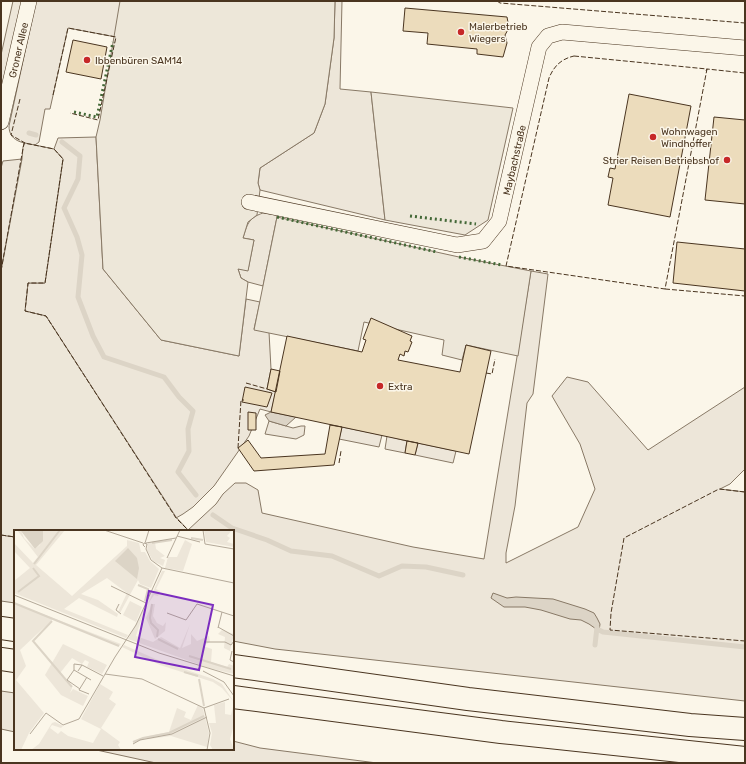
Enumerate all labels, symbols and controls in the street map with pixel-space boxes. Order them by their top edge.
street label: Groner Allee [7,21,31,79]
place label: Malerbetrieb Wiegers [469,21,528,45]
marker: Malerbetrieb Wiegers [456,27,466,37]
marker: Ibbenbüren SAM14 [82,55,92,65]
place label: Ibbenbüren SAM14 [95,55,182,67]
street label: Maybachstraße [501,124,529,196]
place label: Wohnwagen Windhoffer [661,126,718,150]
marker: Wohnwagen Windhoffer [648,132,658,142]
place label: Strier Reisen Betriebshof [603,155,719,167]
marker: Strier Reisen Betriebshof [722,155,732,165]
marker: Extra [375,381,385,391]
place label: Extra [388,381,413,393]
inset map [14,530,234,750]

